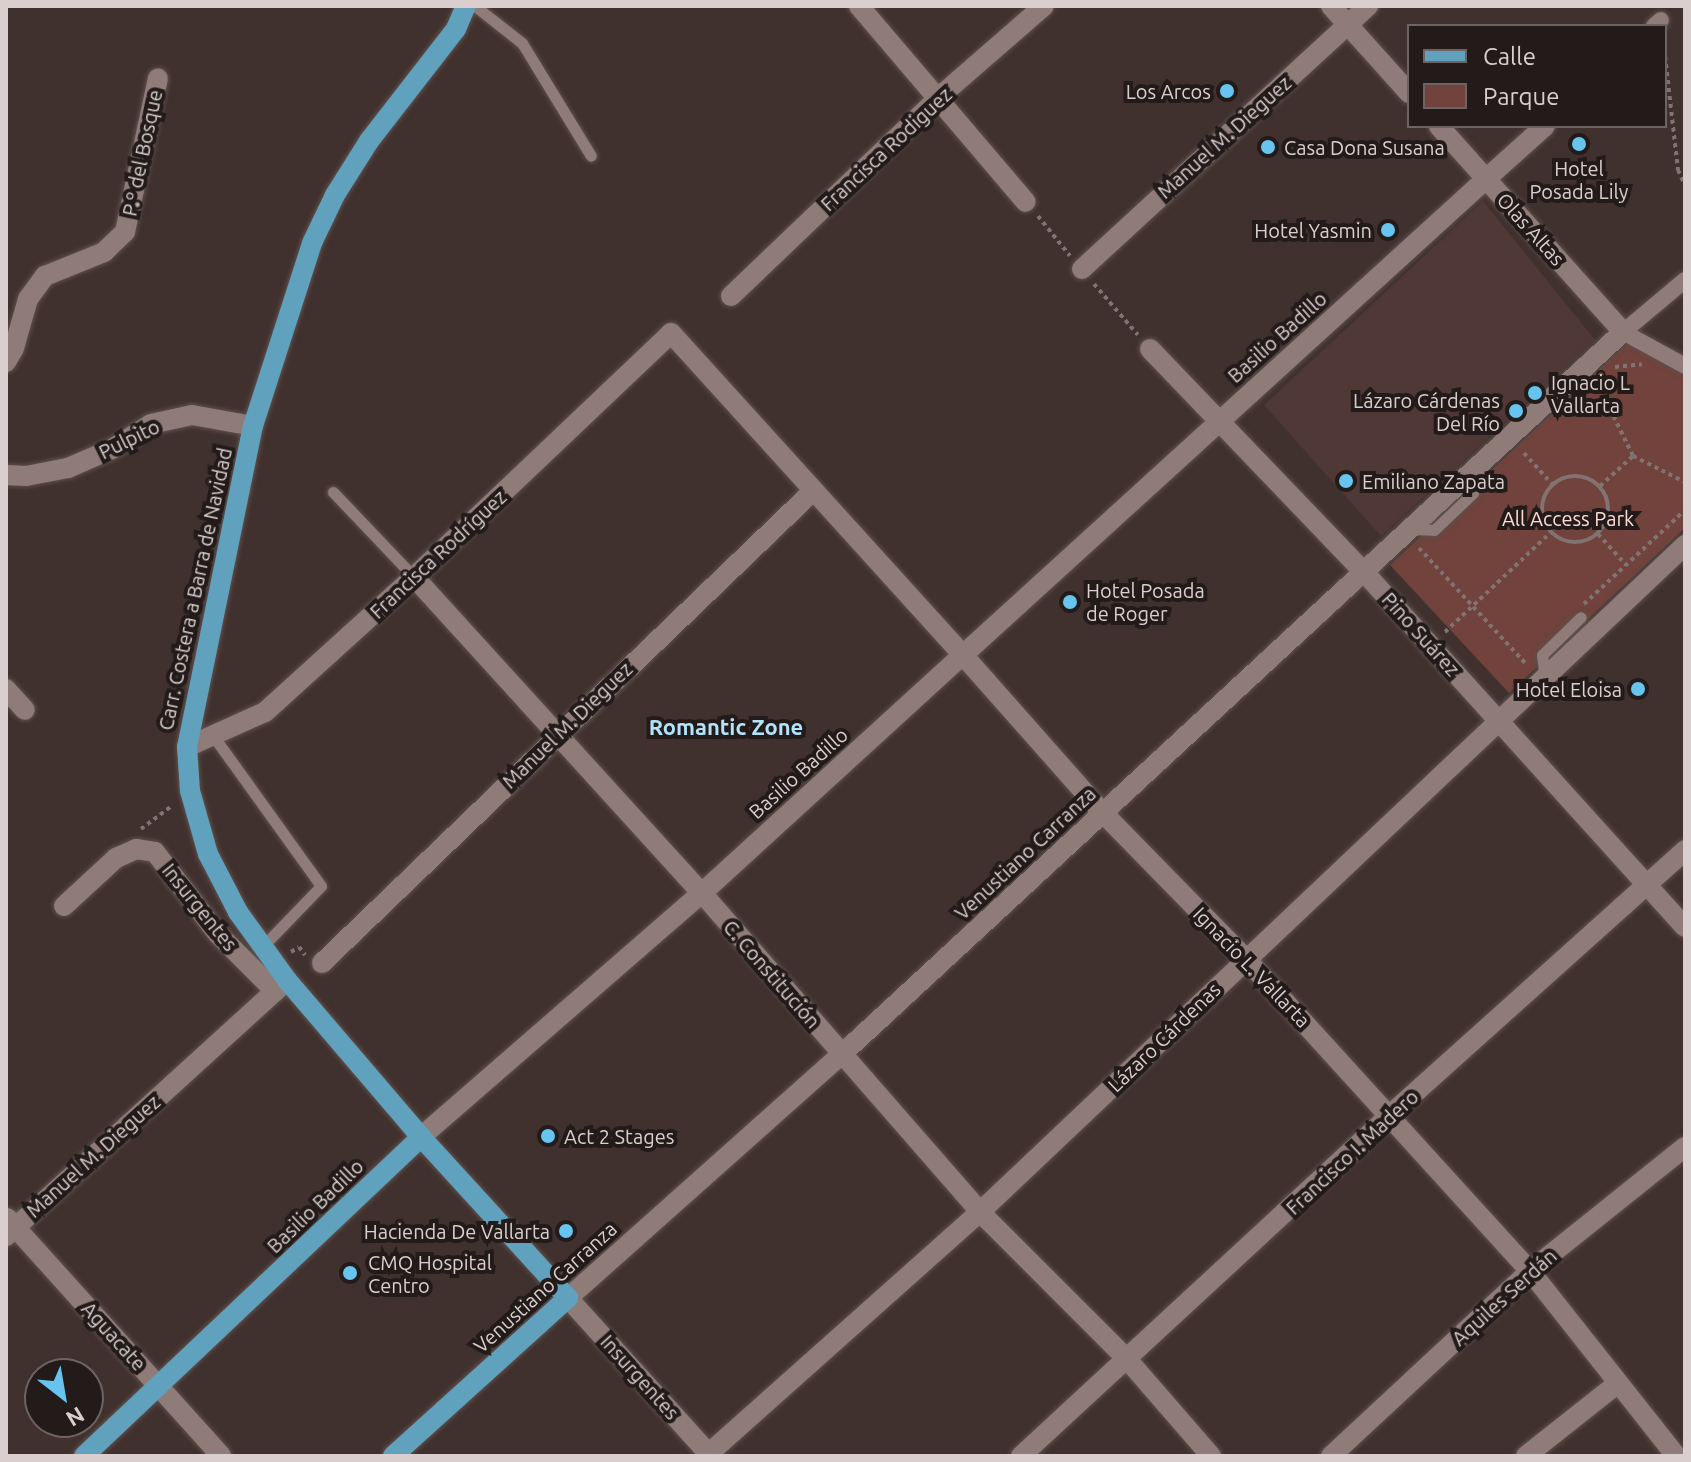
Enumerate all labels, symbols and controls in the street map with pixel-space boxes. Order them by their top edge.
legend [1407,24,1667,128]
text: Calle [1483,43,1536,70]
street label: Manuel M. Dieguez [1152,71,1296,203]
place label: Los Arcos [1126,79,1211,103]
street label: Francisca Rodiguez [816,82,956,216]
marker: Los Arcos [1218,82,1236,100]
text: Parque [1483,83,1560,110]
street label: P.º del Bosque [117,88,167,218]
place label: Casa Dona Susana [1284,135,1445,159]
marker: Hotel Posada Lily [1570,135,1588,153]
marker: Casa Dona Susana [1259,138,1277,156]
place label: Hotel Posada Lily [1530,156,1628,203]
street label: Olas Altas [1492,188,1570,270]
place label: Hotel Yasmin [1254,218,1372,242]
marker: Hotel Yasmin [1379,221,1397,239]
street label: Basilio Badillo [1223,286,1331,388]
place label: Ignacio L Vallarta [1551,370,1630,417]
marker: Ignacio L Vallarta [1526,384,1544,402]
place label: Lázaro Cárdenas Del Río [1353,388,1500,435]
marker: Lázaro Cárdenas Del Río [1507,402,1525,420]
street label: Pulpito [95,414,163,464]
street label: Carr. Costera a Barra de Navidad [153,446,237,732]
place label: Emiliano Zapata [1362,469,1505,493]
marker: Emiliano Zapata [1337,472,1355,490]
street label: Francisca Rodríguez [365,485,511,623]
park label: All Access Park [1502,506,1634,530]
place label: Hotel Posada de Roger [1086,578,1205,625]
street label: Pino Suárez [1377,587,1465,681]
marker: Hotel Posada de Roger [1061,593,1079,611]
street label: Manuel M. Dieguez [497,657,637,793]
place label: Hotel Eloisa [1516,677,1622,701]
marker: Hotel Eloisa [1629,680,1647,698]
district label: Romantic Zone [649,714,803,740]
street label: Basilio Badillo [744,722,852,824]
street label: Venustiano Carranza [950,781,1100,925]
street label: Insurgentes [157,858,243,956]
street label: Ignacio L. Vallarta [1188,902,1316,1032]
street label: C. Constitución [718,915,826,1033]
street label: Lázaro Cárdenas [1103,977,1225,1097]
street label: Francisco I. Madero [1281,1085,1423,1219]
street label: Manuel M. Dieguez [21,1090,165,1222]
place label: Act 2 Stages [564,1124,674,1148]
marker: Act 2 Stages [539,1127,557,1145]
street label: Basilio Badillo [262,1154,368,1258]
street label: Venustiano Carranza [469,1216,621,1358]
place label: Hacienda De Vallarta [364,1219,550,1243]
marker: Hacienda De Vallarta [557,1222,575,1240]
street label: Aquiles Serdán [1447,1244,1561,1350]
place label: CMQ Hospital Centro [368,1250,492,1297]
marker: CMQ Hospital Centro [339,1262,361,1284]
street label: Aguacate [77,1297,151,1375]
street label: Insurgentes [596,1330,684,1424]
north arrow [24,1358,104,1438]
text: N [62,1402,89,1432]

